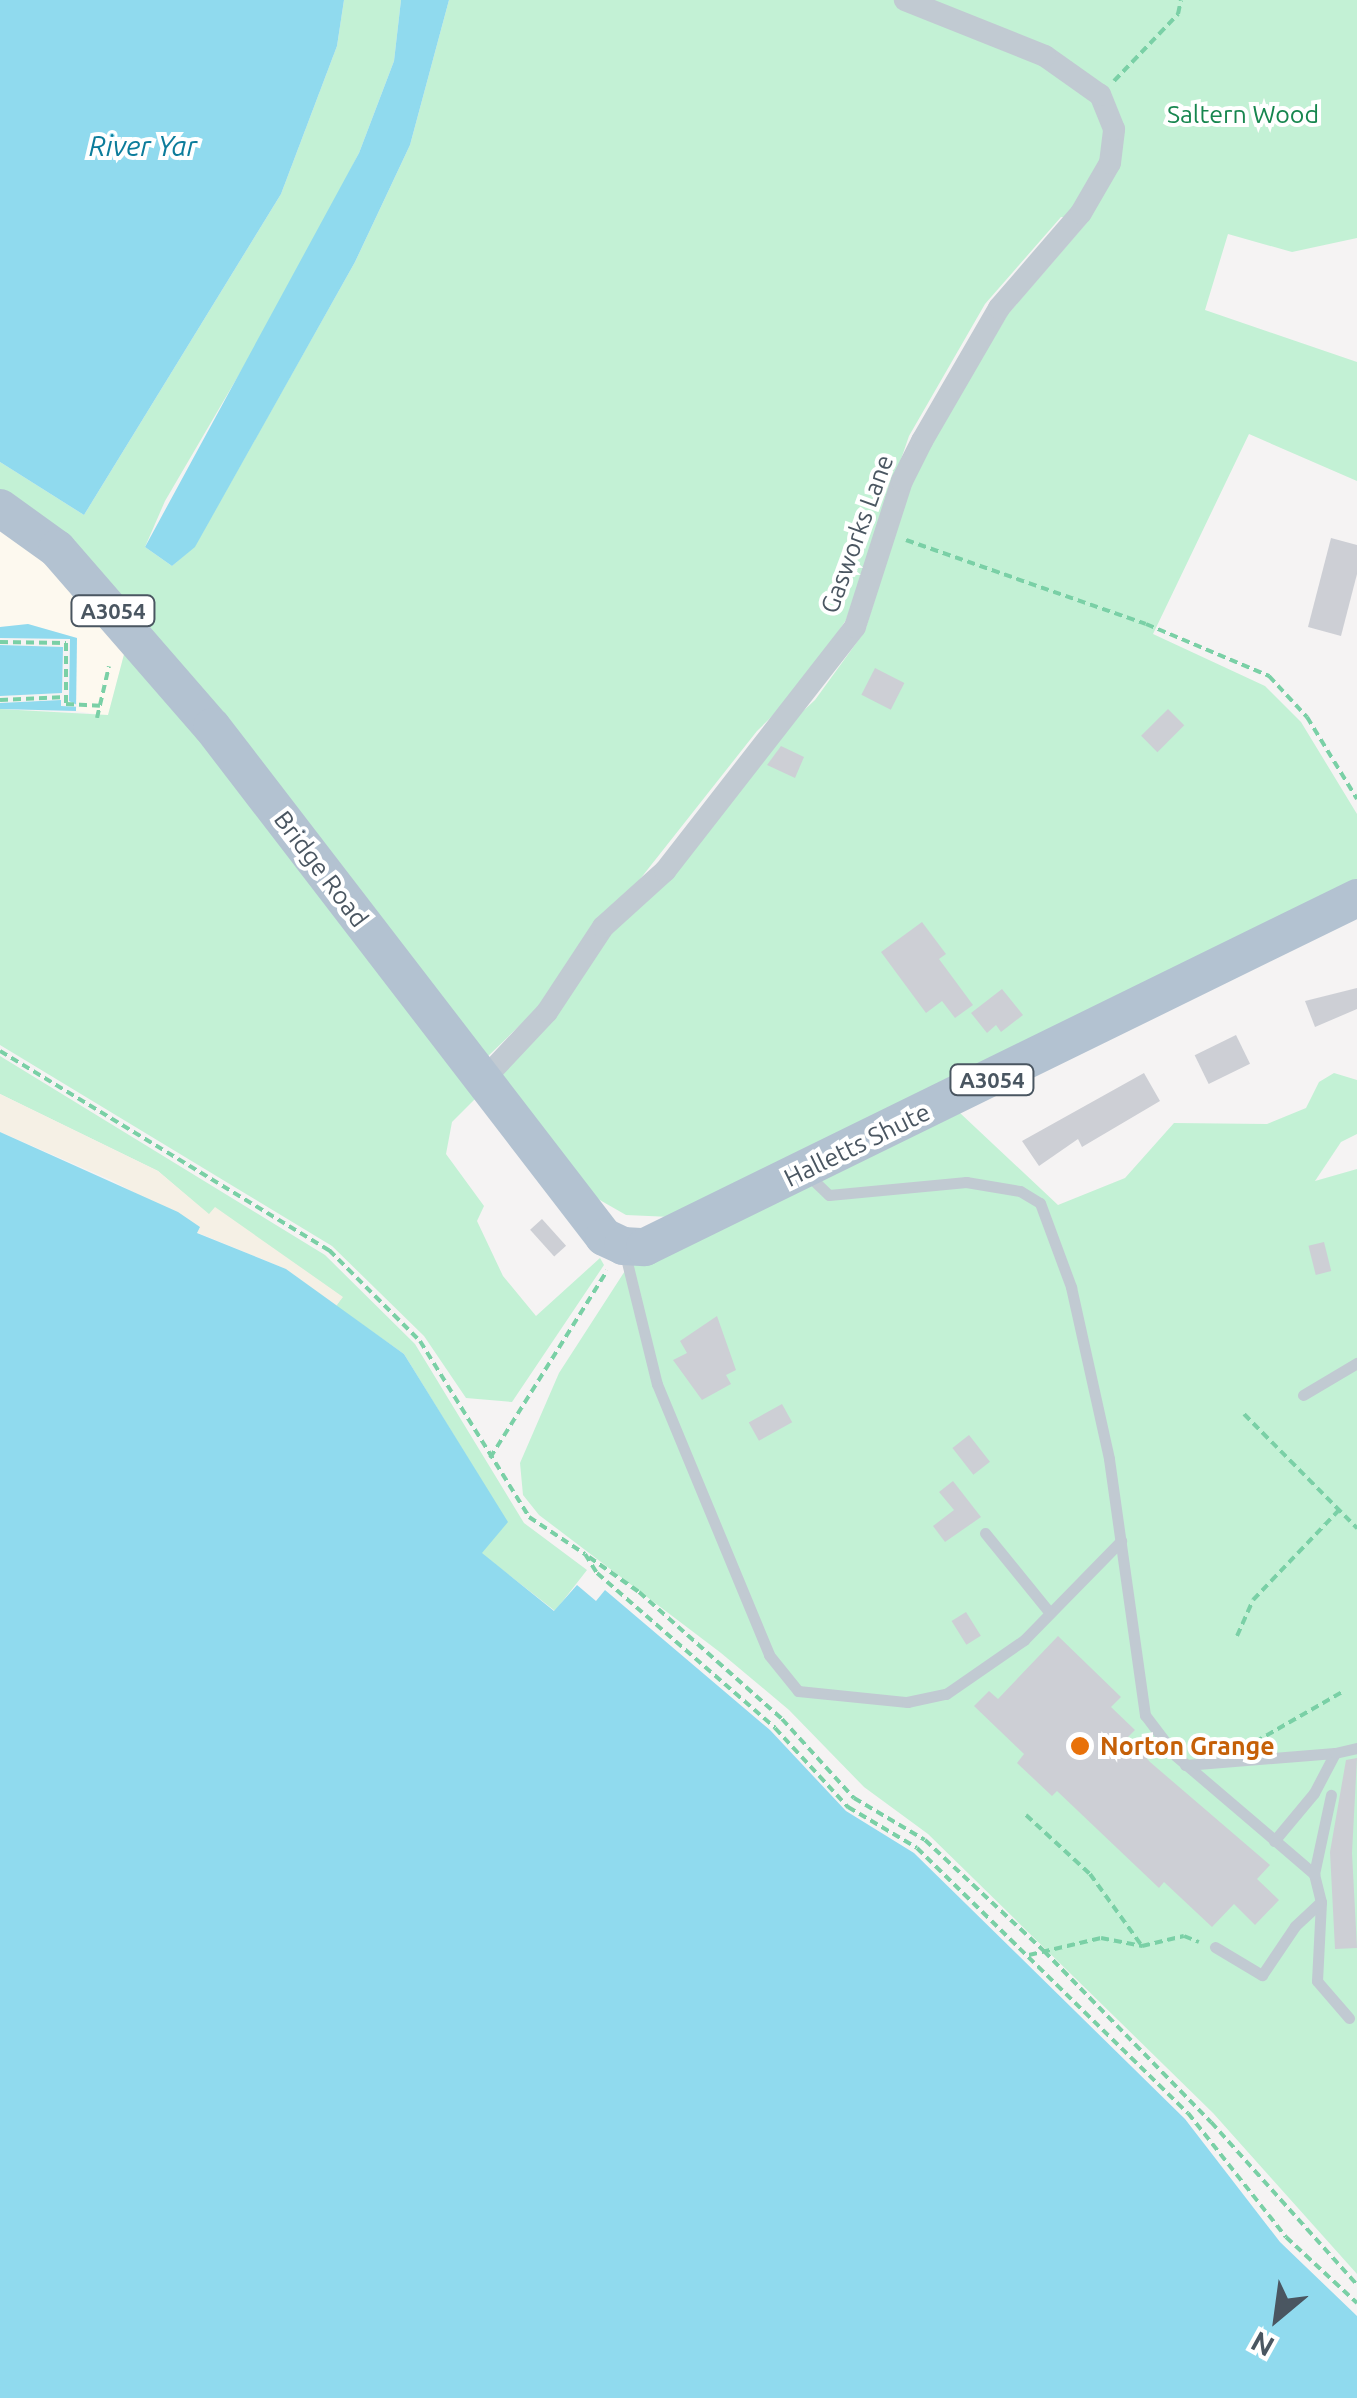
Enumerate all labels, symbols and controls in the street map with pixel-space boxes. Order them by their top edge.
park label: Saltern Wood [1167,99,1319,129]
water label: River Yar [89,129,197,163]
street label: Gasworks Lane [814,451,900,617]
road number: A3054 [68,594,158,628]
street label: Bridge Road [268,805,374,933]
road number: A3054 [947,1063,1037,1097]
street label: Halletts Shute [779,1097,935,1193]
place label: Norton Grange [1100,1731,1275,1761]
marker: Norton Grange [1069,1735,1091,1757]
north arrow [1227,2268,1327,2368]
text: N [1246,2326,1279,2363]

